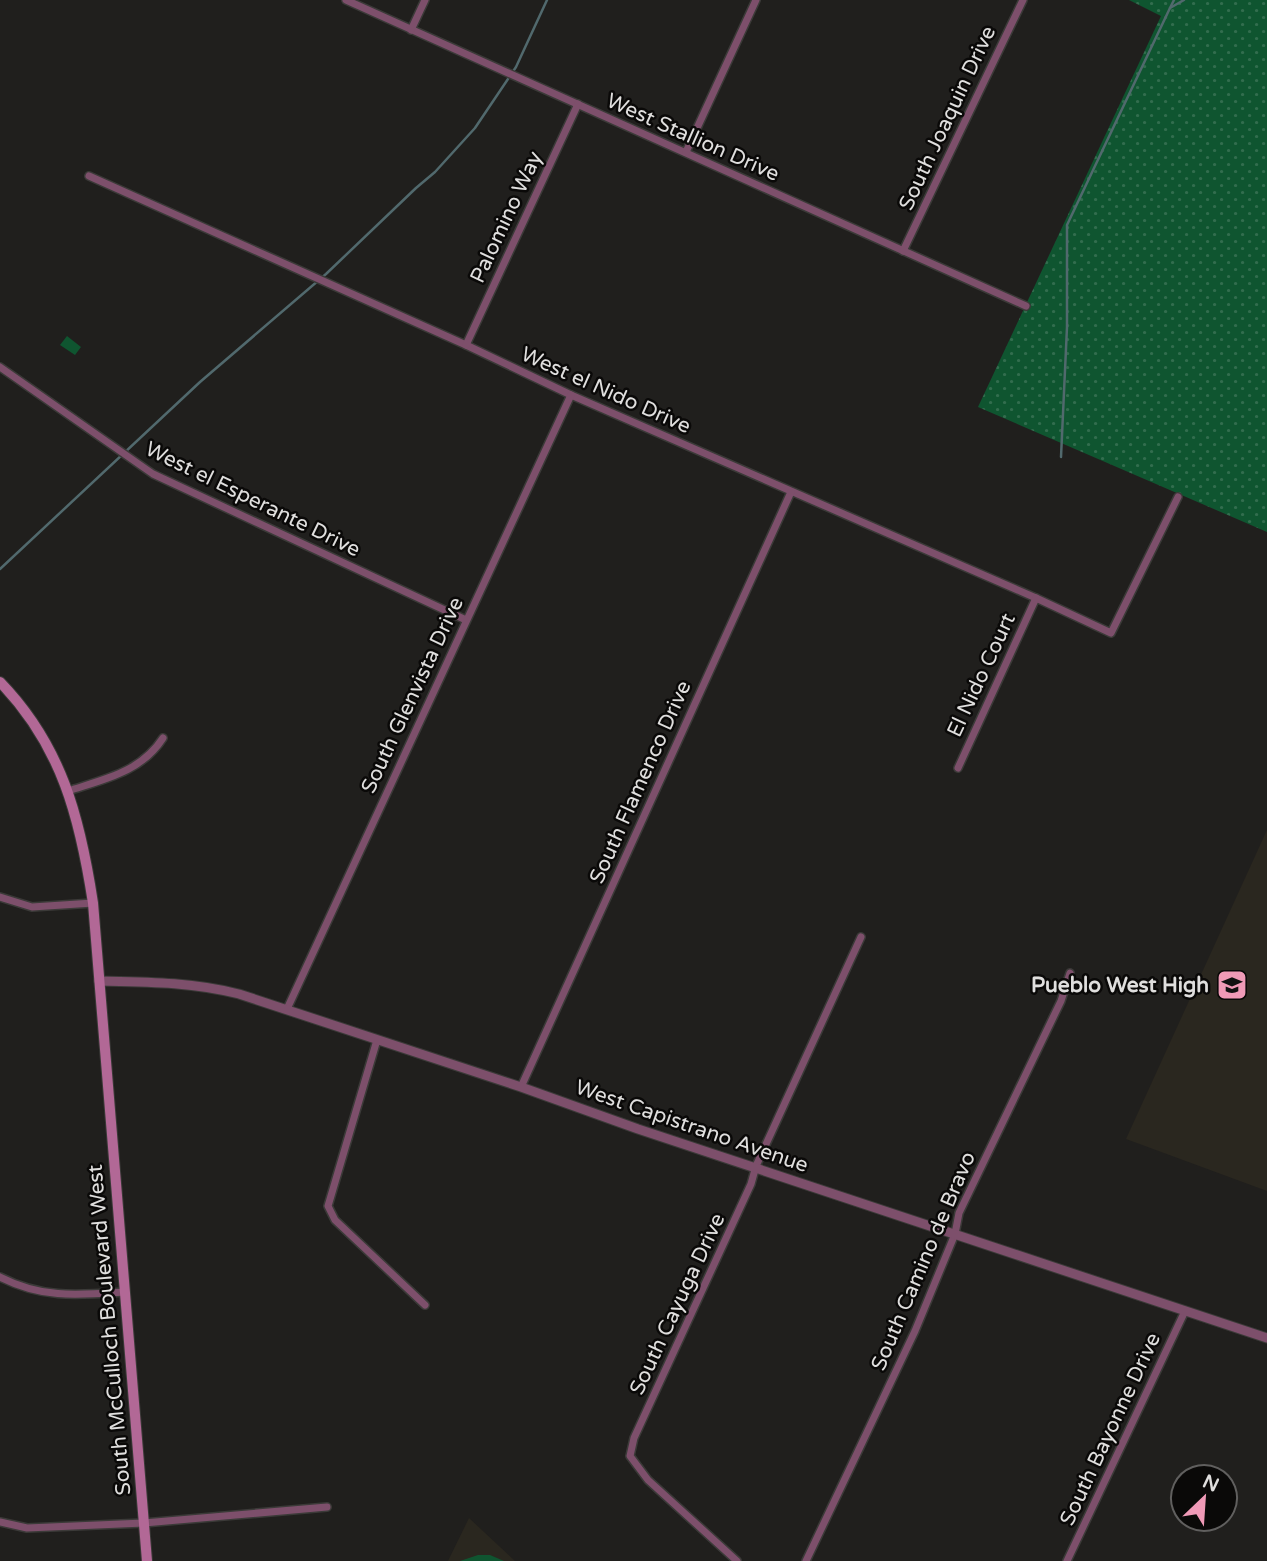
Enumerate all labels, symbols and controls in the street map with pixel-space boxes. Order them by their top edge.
street label: South Joaquin Drive [894,22,1001,214]
street label: West Stallion Drive [603,88,783,187]
street label: Palomino Way [465,148,548,287]
street label: West el Nido Drive [517,342,695,439]
street label: West el Esperante Drive [141,436,364,562]
street label: South Glenvista Drive [356,593,469,797]
street label: El Nido Court [942,610,1021,741]
street label: South Flamenco Drive [584,677,697,888]
school or university icon: Pueblo West High [1215,968,1249,1002]
place label: Pueblo West High [1031,973,1209,998]
street label: West Capistrano Avenue [572,1075,812,1178]
street label: South Camino de Bravo [866,1148,981,1374]
street label: South McCulloch Boulevard West [83,1163,136,1496]
street label: South Cayuga Drive [624,1209,731,1399]
street label: South Bayonne Drive [1055,1329,1166,1529]
north arrow [1169,1463,1239,1533]
text: N [1199,1470,1222,1497]

